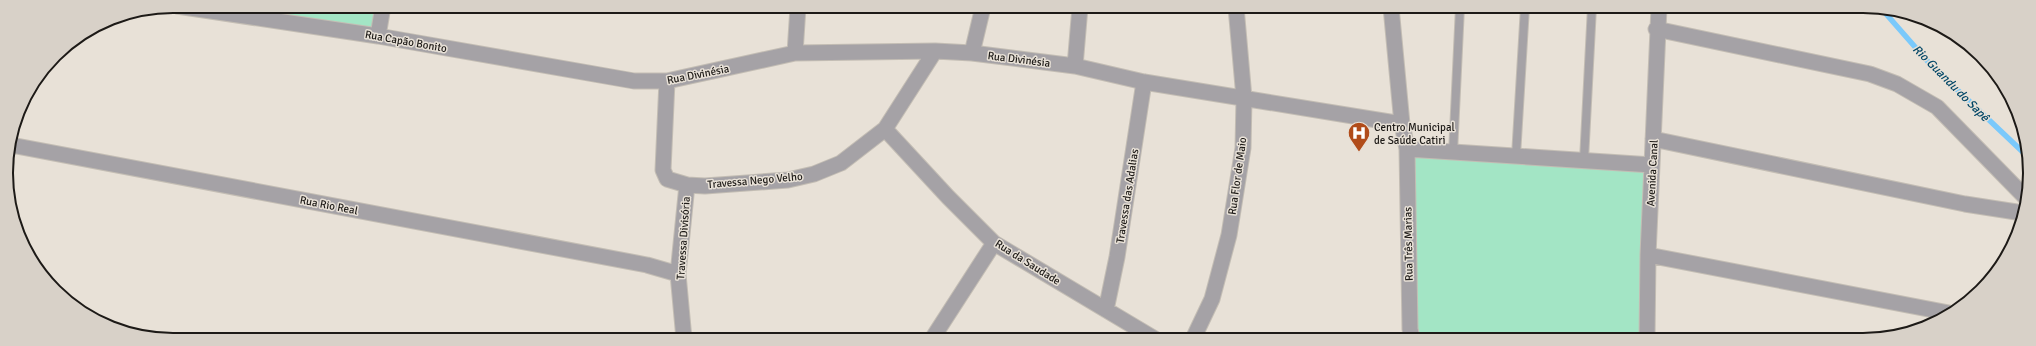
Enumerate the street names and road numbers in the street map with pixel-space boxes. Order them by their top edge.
street label: Rua Capão Bonito [364,28,448,55]
street label: Rua Divinésia [987,49,1051,70]
street label: Rua Divinésia [666,62,731,87]
street label: Rua Flor de Maio [1226,136,1249,216]
street label: Avenida Canal [1644,139,1661,207]
street label: Travessa das Adalias [1114,148,1141,244]
street label: Travessa Nego Velho [707,170,803,191]
street label: Rua Rio Real [299,193,359,217]
street label: Travessa Divisória [674,196,693,280]
street label: Rua Três Marias [1401,207,1416,281]
street label: Rua da Saudade [993,237,1063,288]

